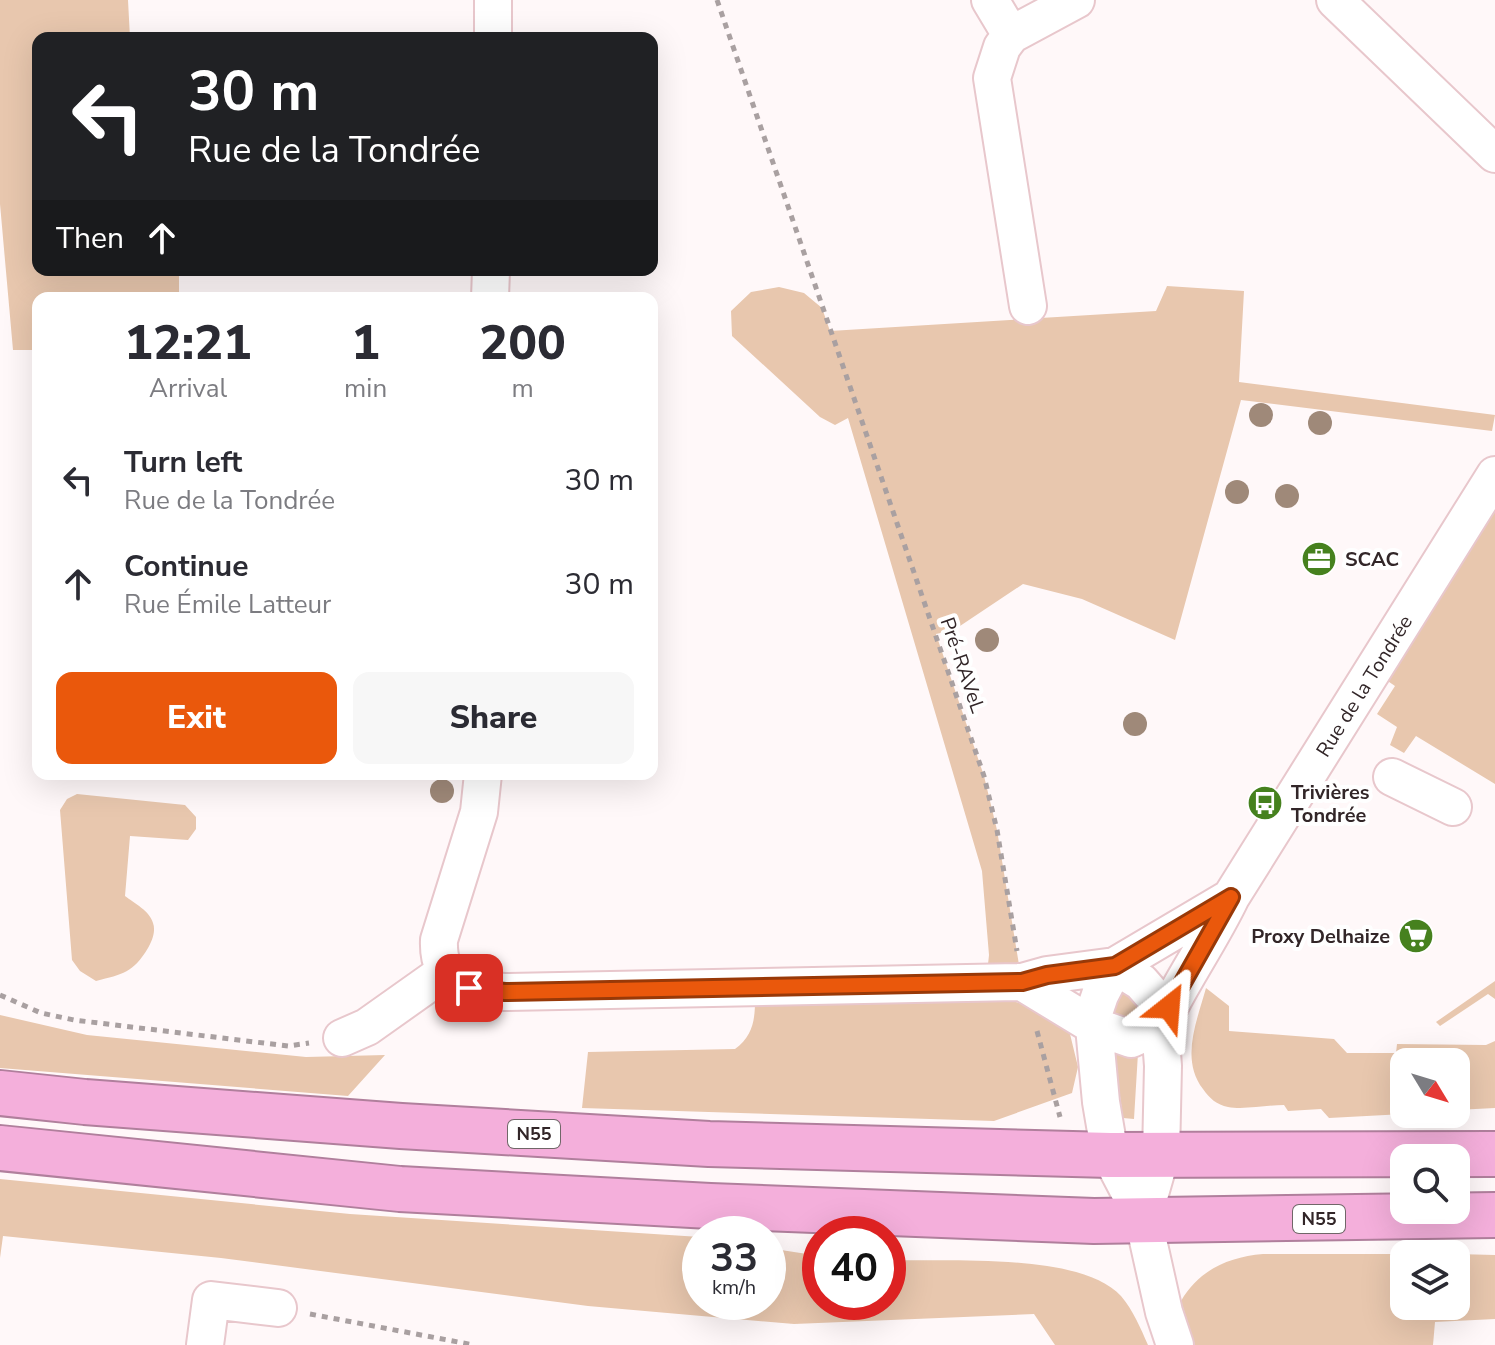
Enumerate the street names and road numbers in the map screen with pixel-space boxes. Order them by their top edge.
street label: Rue de la Tondrée [1310,610,1419,762]
street label: Pré-RAVeL [934,614,992,717]
road number: N55 [508,1120,560,1148]
road number: N55 [1293,1205,1345,1233]

